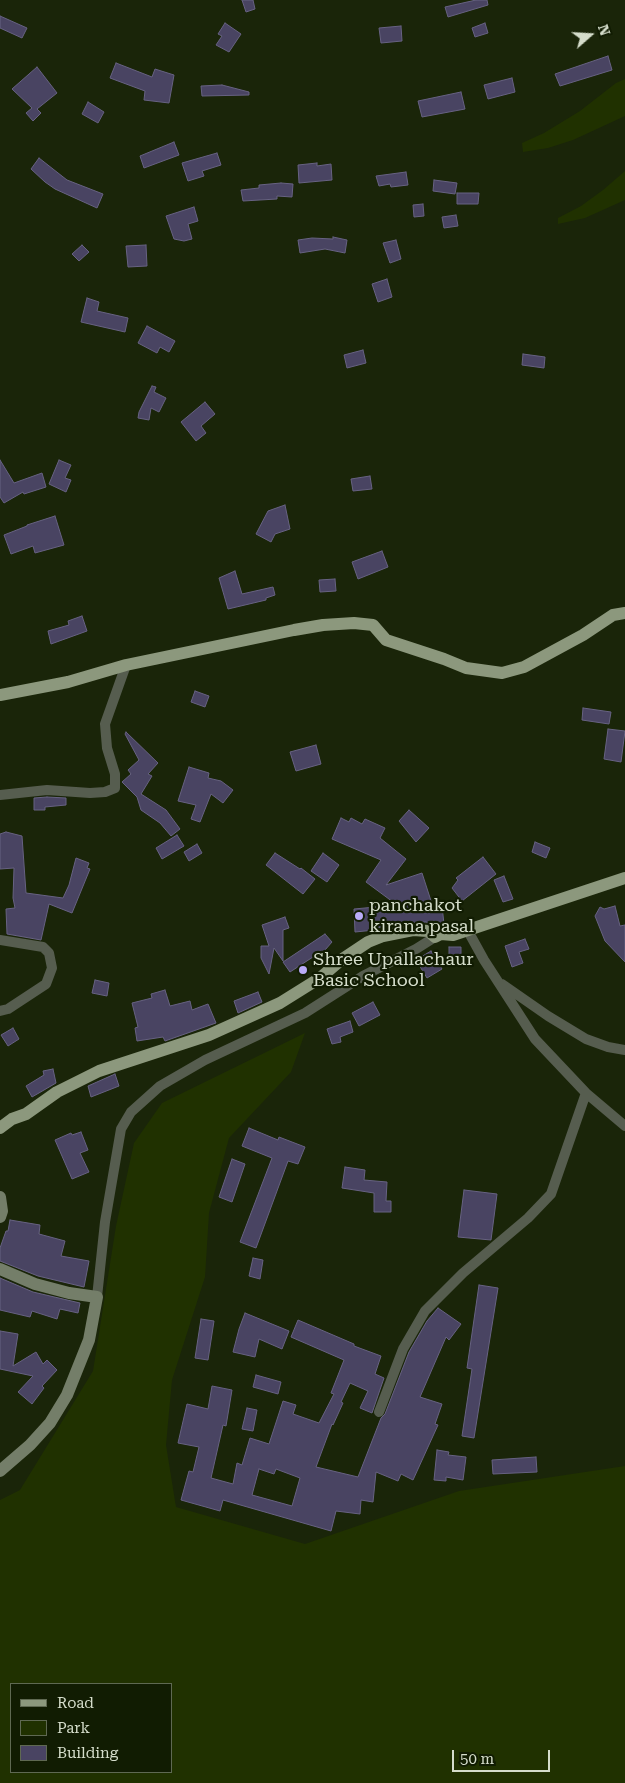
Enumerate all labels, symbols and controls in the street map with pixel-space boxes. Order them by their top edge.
north arrow [565,10,615,60]
text: N [595,22,614,38]
place label: panchakot kirana pasal [369,895,474,938]
marker: panchakot kirana pasal [353,910,365,922]
place label: Shree Upallachaur Basic School [313,949,474,992]
marker: Shree Upallachaur Basic School [297,964,309,976]
legend [10,1683,172,1773]
text: Road [57,1694,94,1712]
text: Park [57,1719,90,1737]
scale bar [455,1740,552,1772]
text: Building [57,1744,118,1762]
text: 50 m [460,1750,494,1768]

